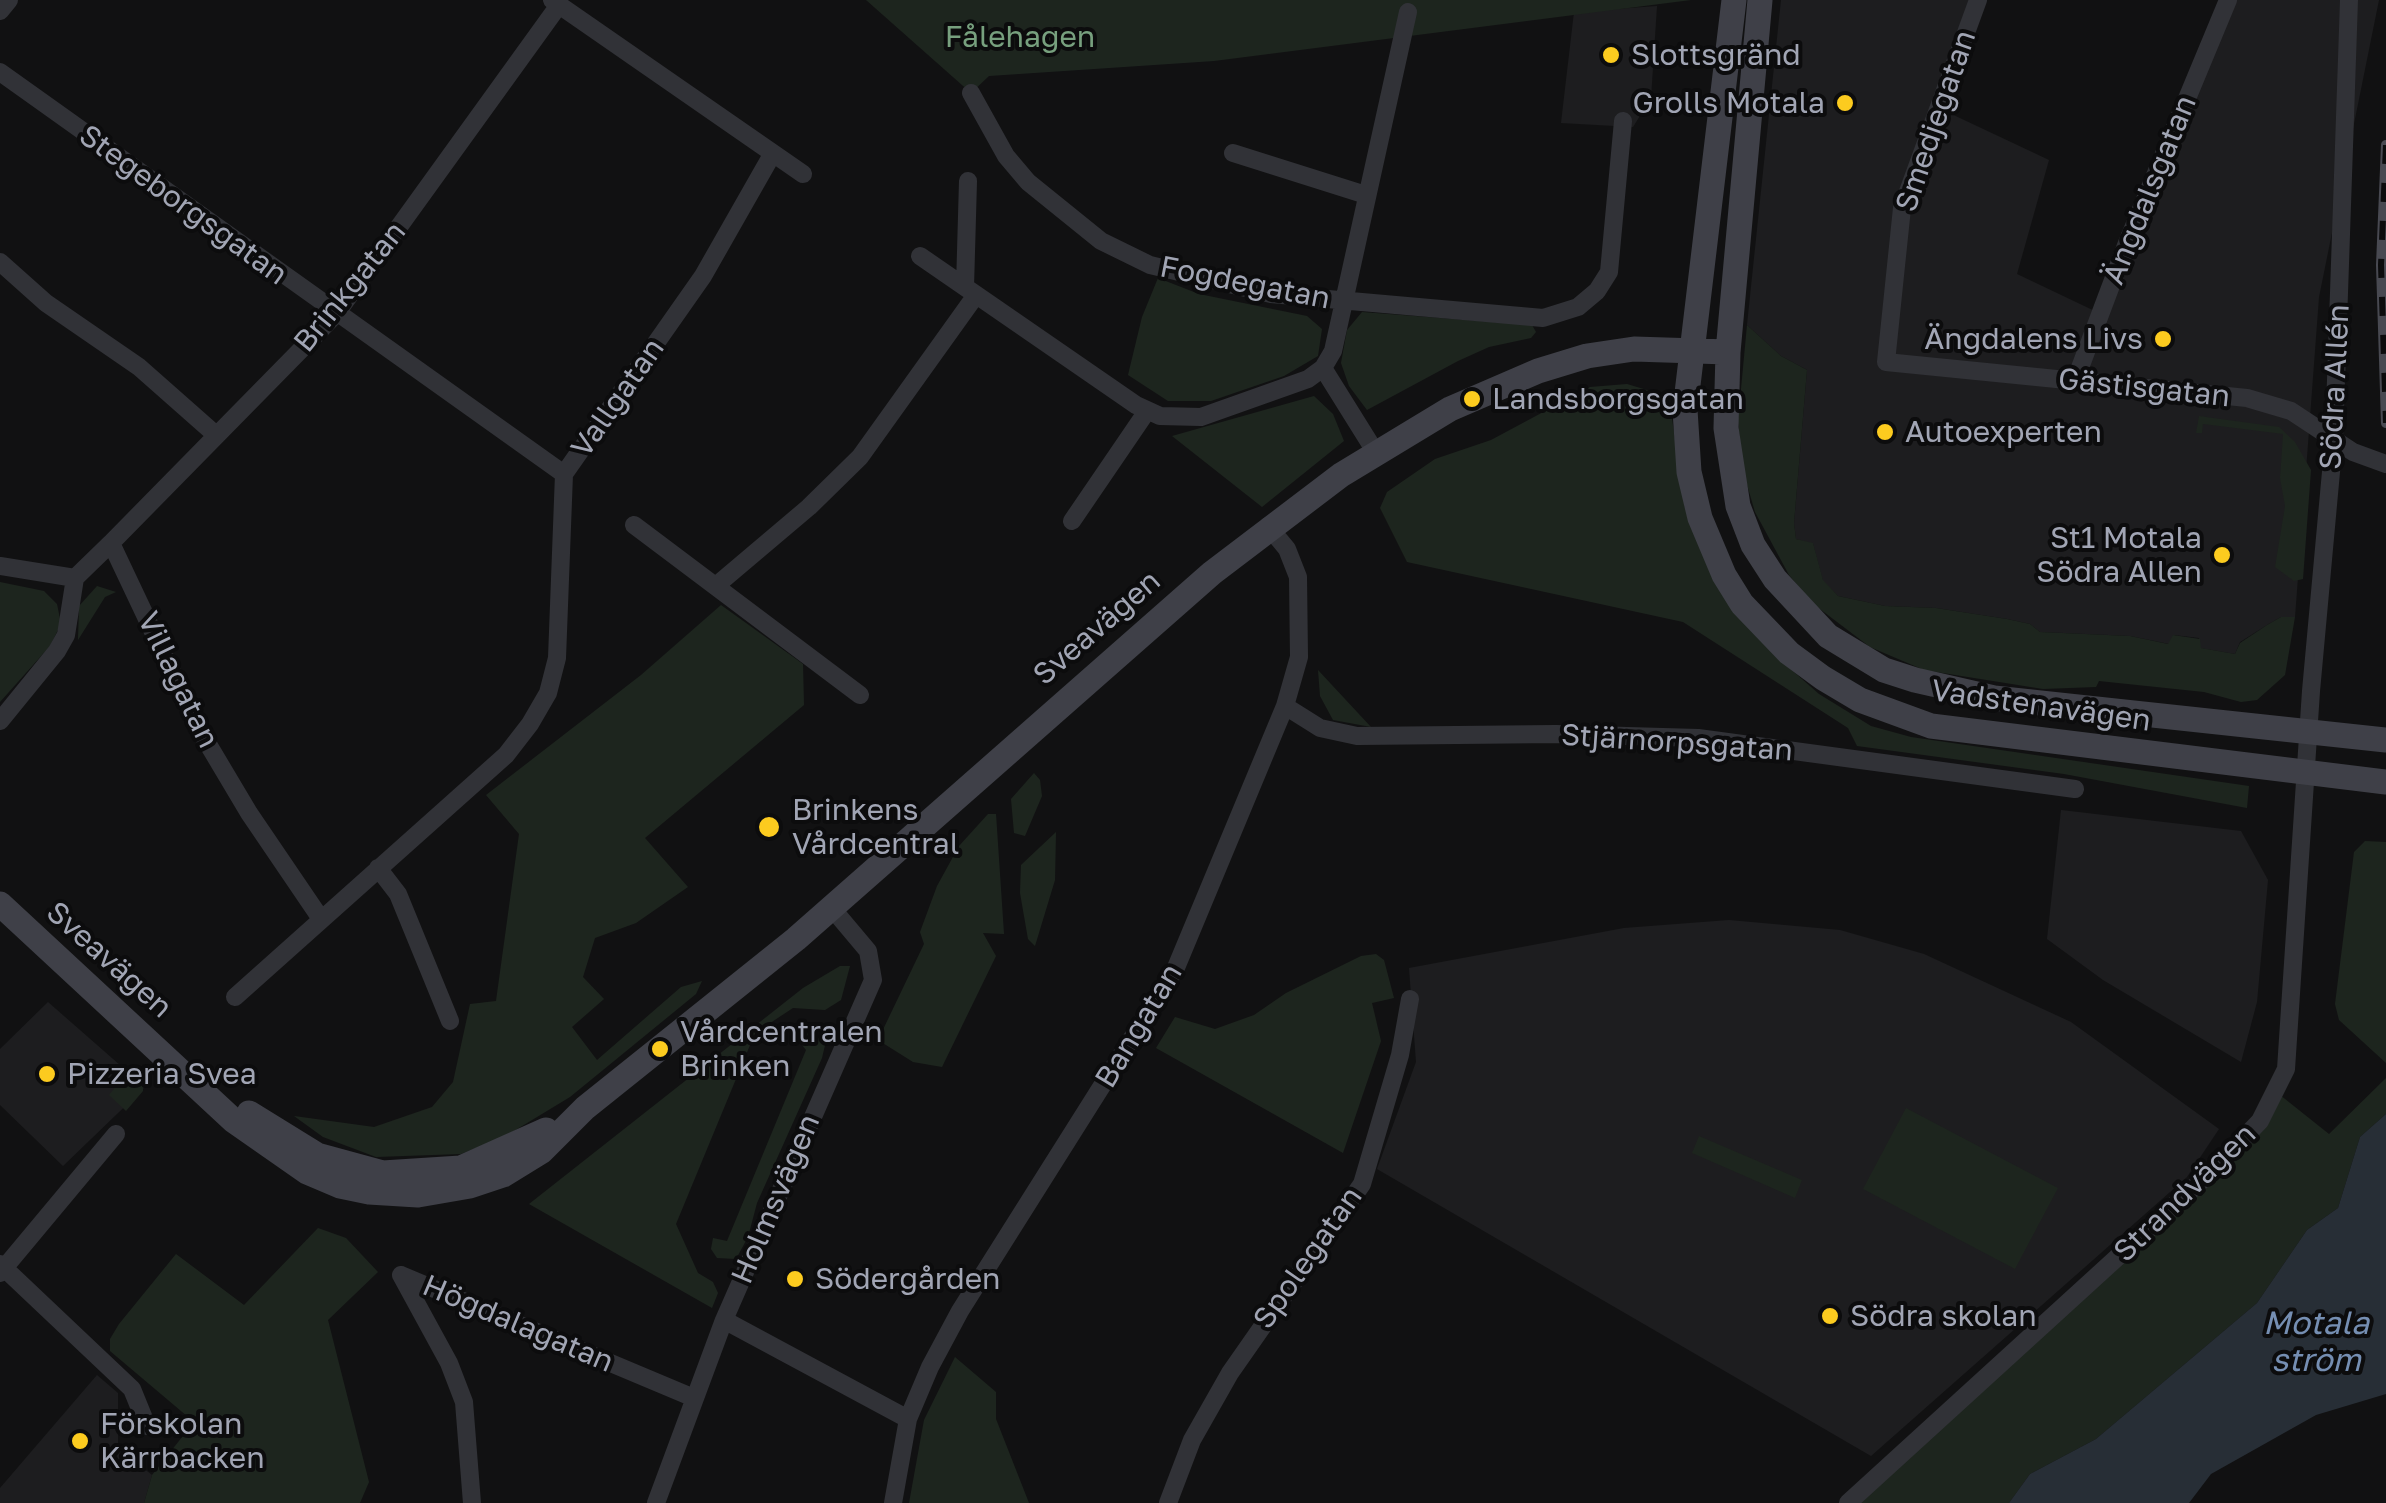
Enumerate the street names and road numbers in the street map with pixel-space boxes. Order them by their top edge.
street label: Smedjegatan [1888,26,1984,216]
street label: Ängdalsgatan [2096,90,2204,290]
street label: Stegeborgsgatan [72,117,294,293]
street label: Brinkgatan [287,215,413,359]
street label: Fogdegatan [1157,249,1333,317]
street label: Södra Allén [2313,303,2357,471]
street label: Vallgatan [564,332,672,464]
street label: Gästisgatan [2056,361,2232,415]
street label: Sveavägen [1026,563,1168,693]
street label: Villagatan [130,606,226,754]
street label: Vadstenavägen [1929,673,2153,739]
street label: Stjärnorpsgatan [1560,717,1794,769]
street label: Sveavägen [39,894,179,1026]
street label: Bangatan [1088,958,1190,1094]
street label: Holmsvägen [724,1109,828,1289]
street label: Strandvägen [2107,1116,2263,1270]
street label: Spolegatan [1246,1180,1370,1336]
street label: Högdalagatan [417,1268,619,1380]

